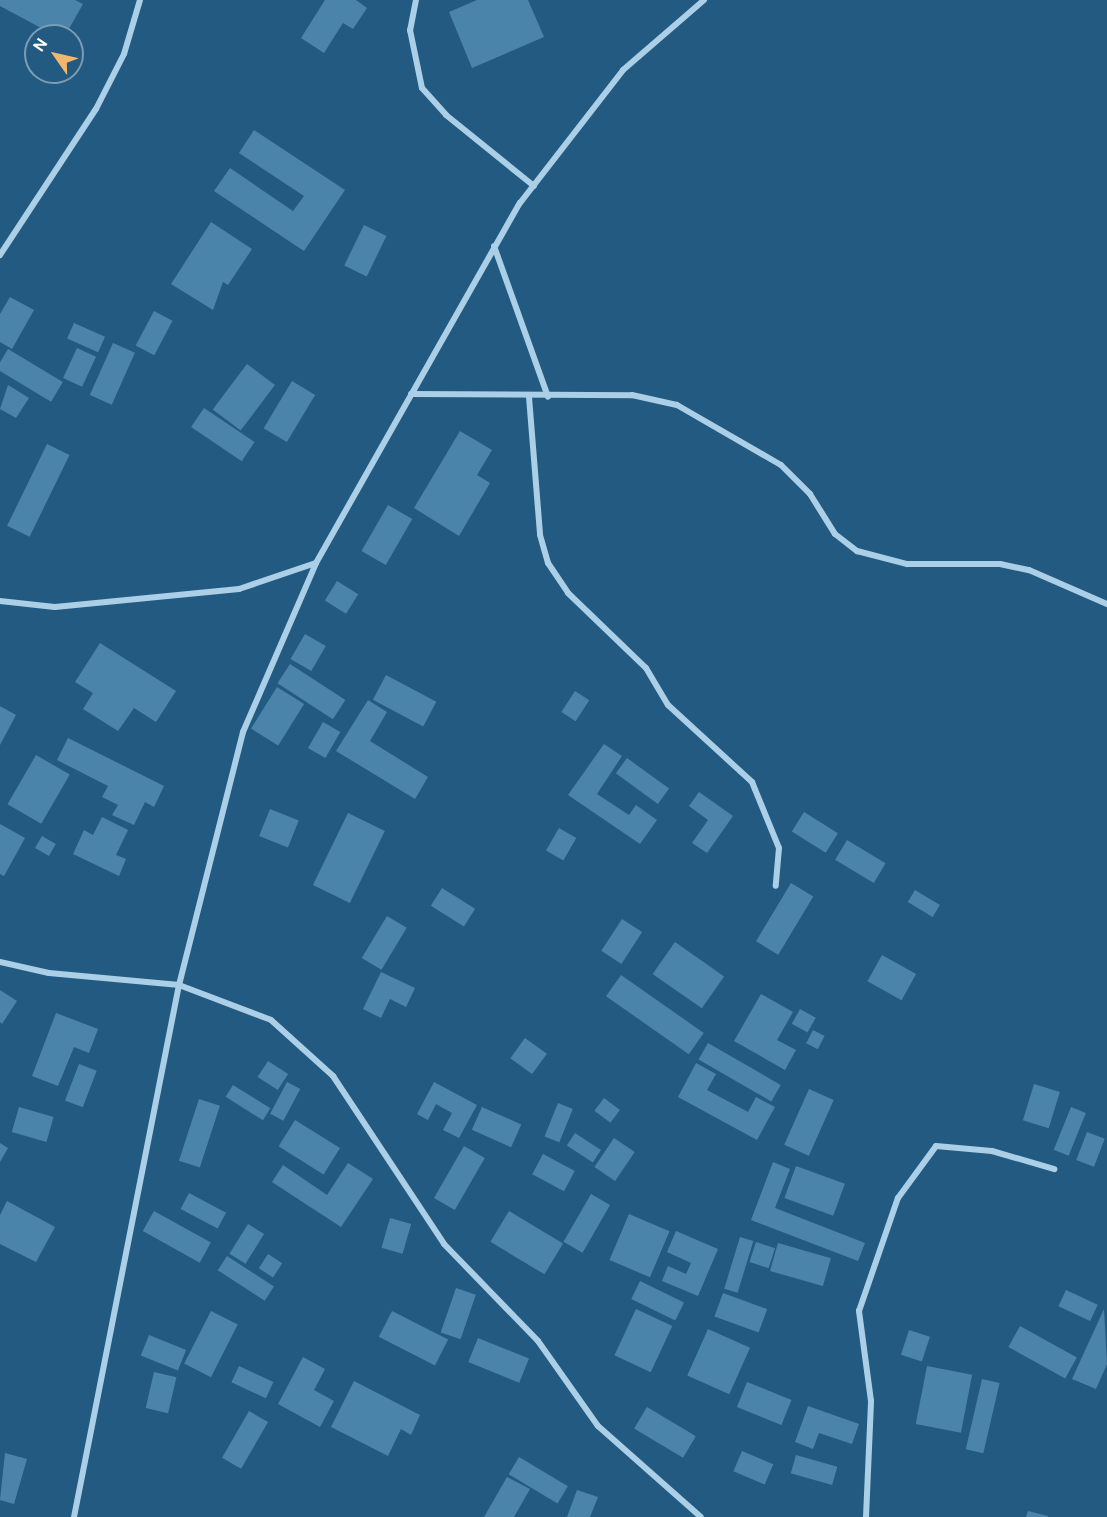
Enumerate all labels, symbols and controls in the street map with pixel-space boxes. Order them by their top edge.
north arrow [24,24,84,84]
text: N [28,34,52,55]

